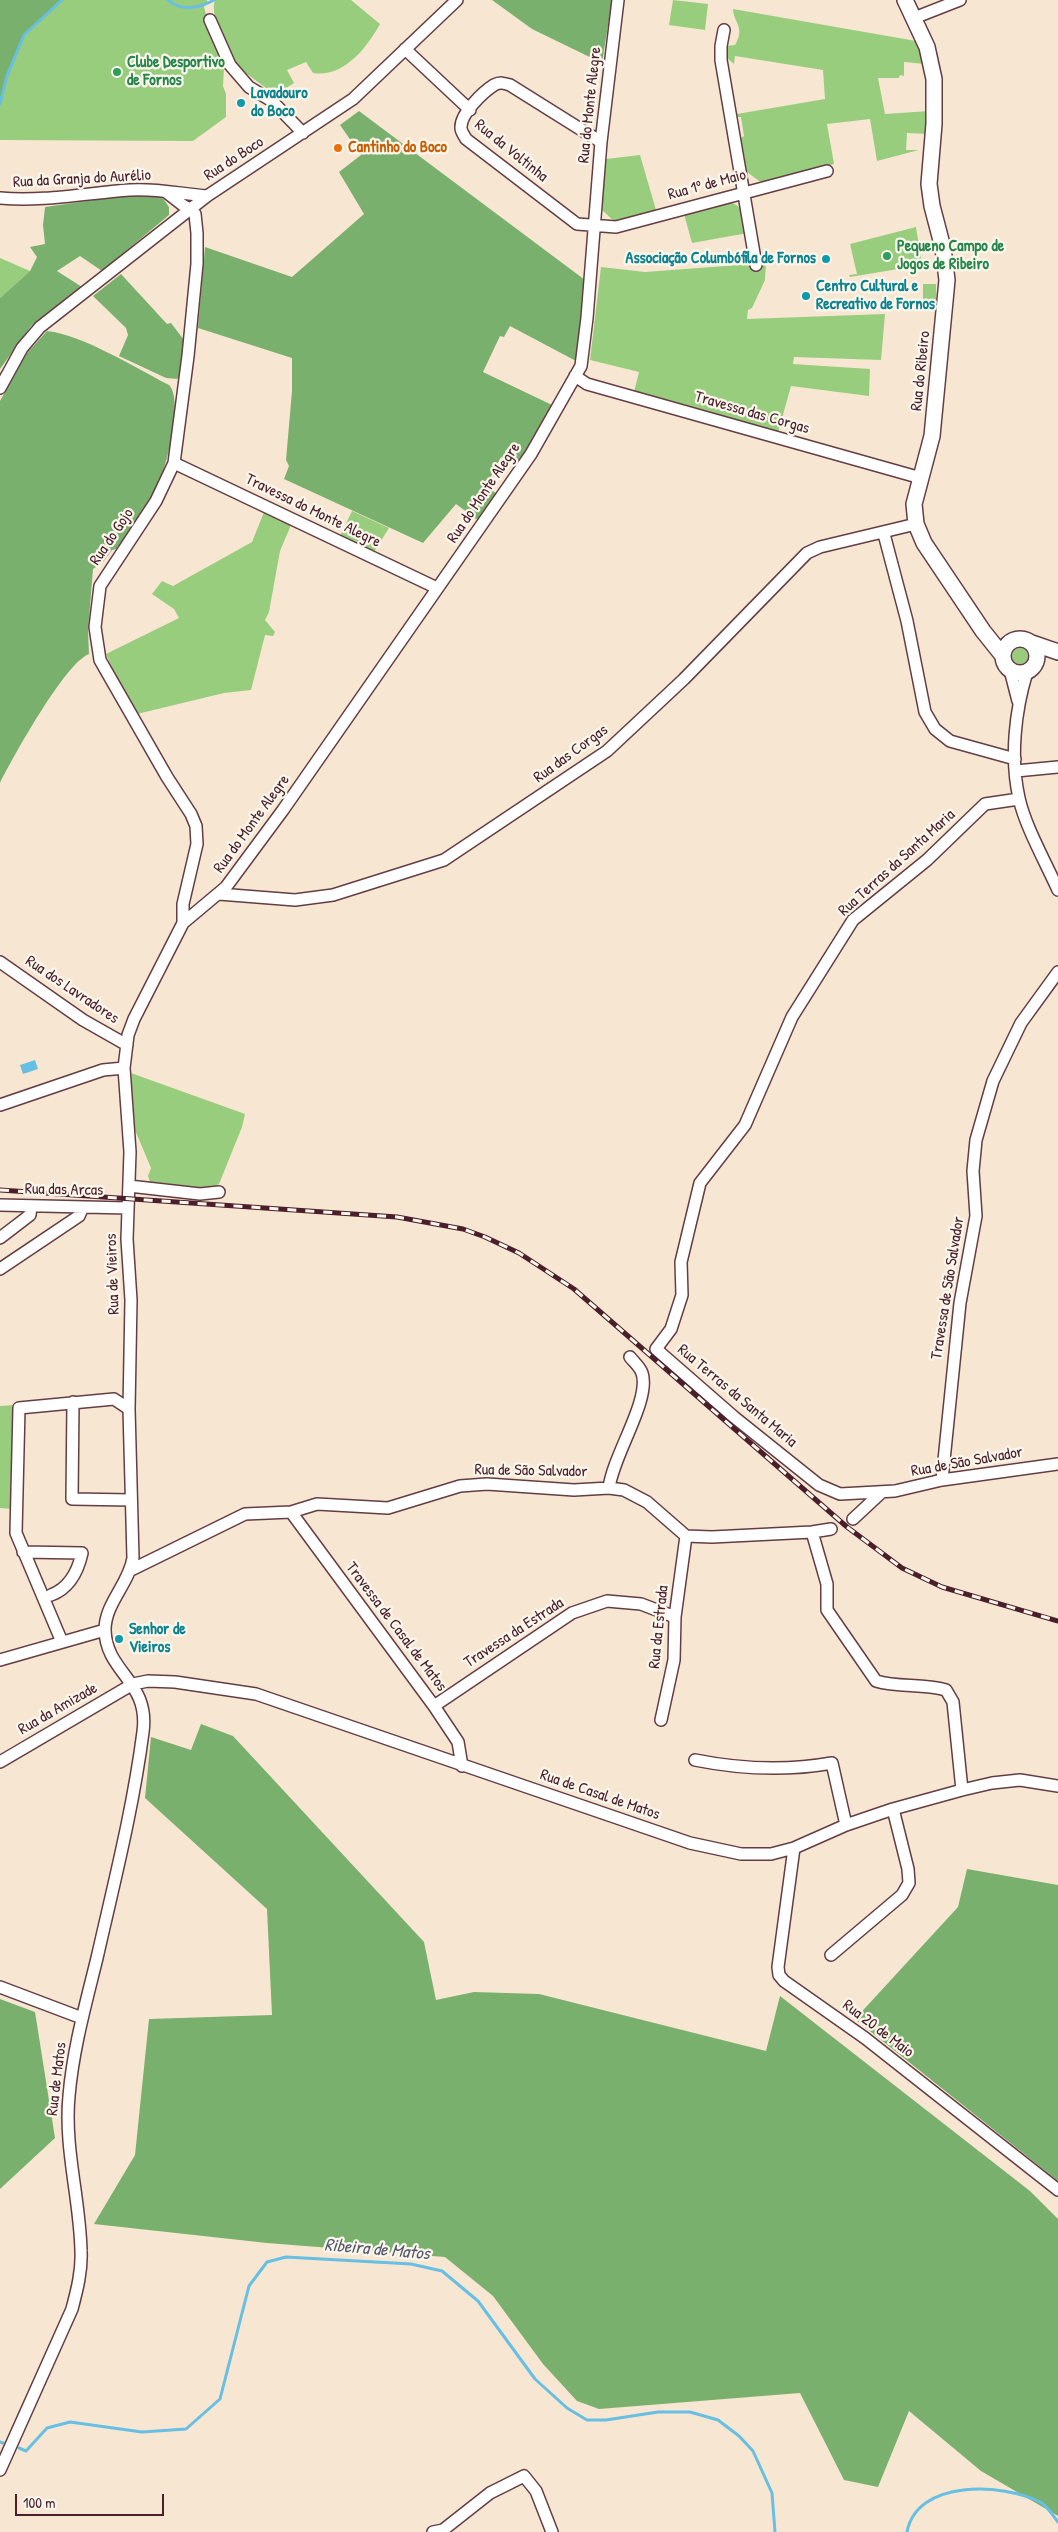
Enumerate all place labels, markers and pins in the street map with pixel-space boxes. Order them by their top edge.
place label: Clube Desportivo de Fornos [127,53,225,91]
marker: Clube Desportivo de Fornos [111,66,123,78]
place label: Lavadouro do Boco [251,84,308,122]
marker: Lavadouro do Boco [235,97,247,109]
place label: Cantinho do Boco [348,138,447,158]
marker: Cantinho do Boco [332,142,344,154]
place label: Pequeno Campo de Jogos de Ribeiro [897,237,1004,275]
place label: Associação Columbófila de Fornos [626,249,816,269]
marker: Pequeno Campo de Jogos de Ribeiro [881,250,893,262]
marker: Associação Columbófila de Fornos [820,253,832,265]
place label: Centro Cultural e Recreativo de Fornos [816,277,935,315]
marker: Centro Cultural e Recreativo de Fornos [800,290,812,302]
place label: Senhor de Vieiros [129,1620,186,1658]
marker: Senhor de Vieiros [113,1633,125,1645]

